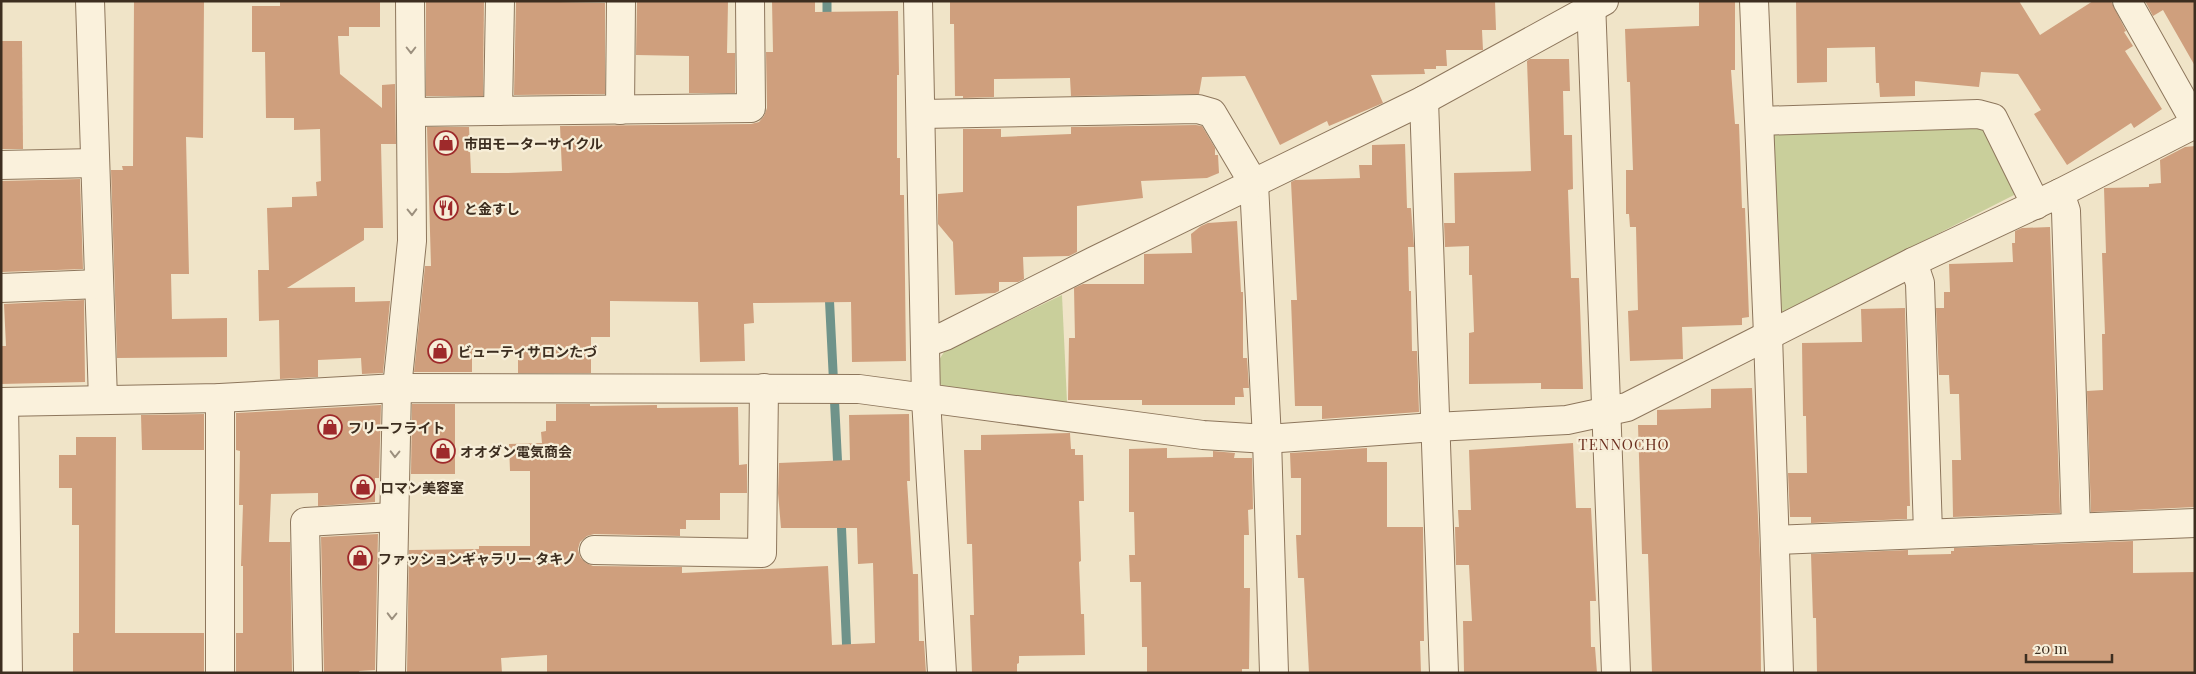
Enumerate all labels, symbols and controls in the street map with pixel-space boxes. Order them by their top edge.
one-way arrow [406,46,416,54]
shop icon: 市田モーターサイクル [433,130,459,156]
place label: 市田モーターサイクル [464,134,603,153]
restaurant icon: と金すし [433,195,459,221]
place label: と金すし [464,199,520,218]
one-way arrow [407,209,417,217]
shop icon: ビューティサロンたづ [427,338,453,364]
place label: ビューティサロンたづ [458,342,597,361]
shop icon: フリーフライト [317,414,343,440]
place label: フリーフライト [348,418,445,437]
district label: TENNOCHO [1578,434,1670,454]
shop icon: オオダン電気商会 [430,438,456,464]
place label: オオダン電気商会 [460,442,572,461]
one-way arrow [390,450,401,458]
shop icon: ロマン美容室 [350,474,376,500]
place label: ロマン美容室 [380,478,464,497]
shop icon: ファッションギャラリー タキノ [347,545,373,571]
place label: ファッションギャラリー タキノ [378,549,576,568]
one-way arrow [387,613,397,621]
scale bar [2026,632,2112,664]
text: 20 m [2034,638,2068,658]

